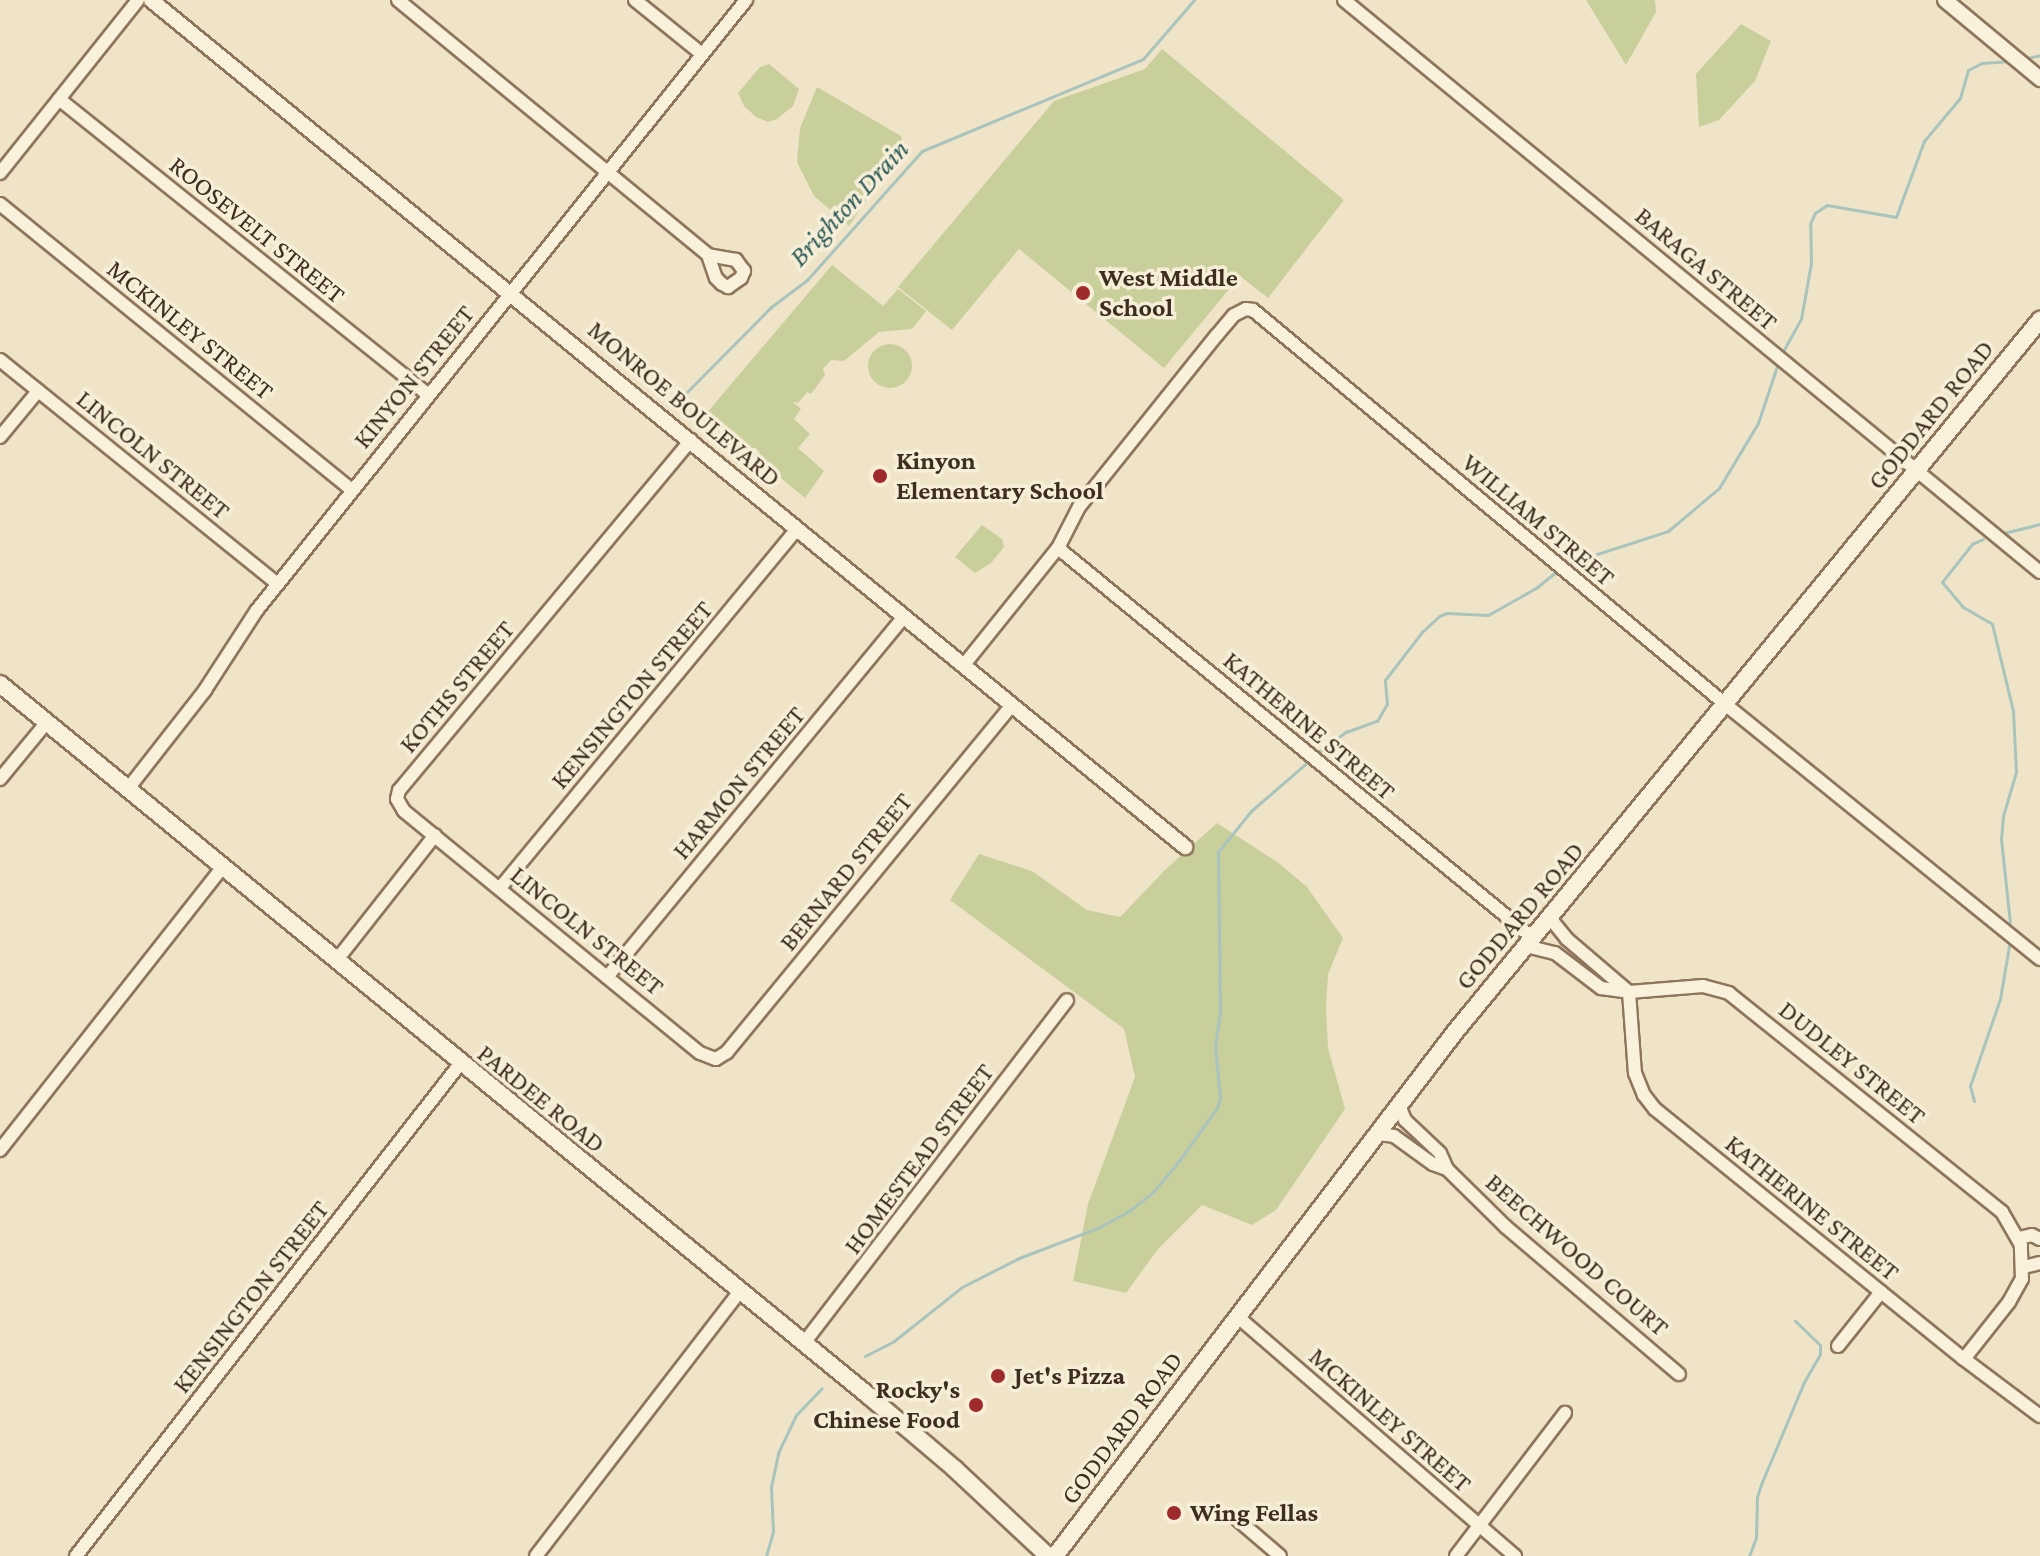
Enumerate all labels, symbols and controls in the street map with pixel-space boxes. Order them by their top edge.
water label: Brighton Drain [782,133,916,273]
street label: ROOSEVELT STREET [163,150,351,310]
street label: BARAGA STREET [1628,200,1784,338]
street label: MCKINLEY STREET [100,253,280,407]
place label: West Middle School [1099,262,1238,324]
marker: West Middle School [1074,284,1092,302]
street label: KINYON STREET [347,299,481,455]
street label: MONROE BOULEVARD [581,314,787,494]
street label: GODDARD ROAD [1861,334,2001,496]
street label: LINCOLN STREET [70,384,236,526]
place label: Kinyon Elementary School [896,445,1104,506]
street label: WILLIAM STREET [1455,447,1621,593]
marker: Kinyon Elementary School [871,467,889,485]
street label: KENSINGTON STREET [544,595,720,795]
street label: KOTHS STREET [393,615,521,759]
street label: KATHERINE STREET [1217,645,1401,807]
street label: HARMON STREET [666,700,812,866]
street label: BERNARD STREET [773,787,919,957]
street label: GODDARD ROAD [1449,836,1591,996]
street label: LINCOLN STREET [504,860,670,1002]
street label: DUDLEY STREET [1772,994,1932,1132]
street label: PARDEE ROAD [471,1038,611,1160]
street label: HOMESTEAD STREET [837,1058,1001,1260]
street label: KATHERINE STREET [1719,1128,1905,1288]
street label: BEECHWOOD COURT [1479,1167,1675,1343]
street label: KENSINGTON STREET [166,1194,336,1400]
street label: MCKINLEY STREET [1302,1341,1478,1499]
street label: GODDARD ROAD [1054,1345,1190,1511]
place label: Jet's Pizza [1014,1360,1125,1392]
marker: Jet's Pizza [989,1367,1007,1385]
place label: Rocky's Chinese Food [813,1374,960,1436]
marker: Rocky's Chinese Food [967,1396,985,1414]
place label: Wing Fellas [1190,1497,1318,1529]
marker: Wing Fellas [1165,1504,1183,1522]

